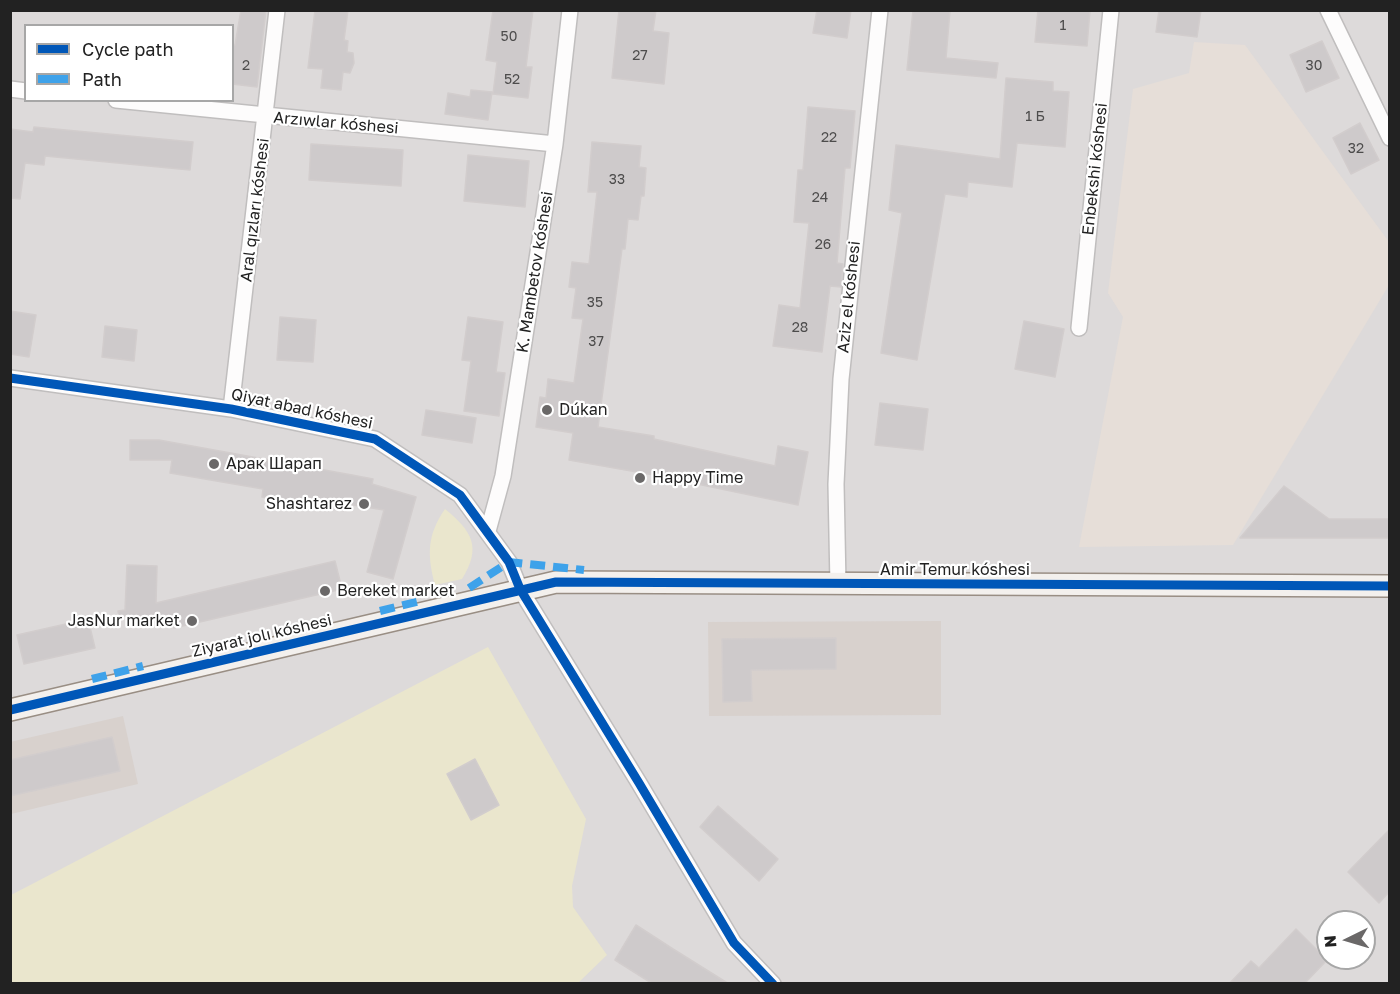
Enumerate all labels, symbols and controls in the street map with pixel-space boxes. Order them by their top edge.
house number: 1 [1060,18,1066,34]
legend [24,24,234,102]
house number: 50 [501,29,517,45]
text: Cycle path [82,38,174,60]
house number: 27 [632,48,648,64]
house number: 2 [242,58,250,74]
house number: 30 [1306,58,1322,74]
text: Path [82,68,122,90]
house number: 52 [504,72,520,88]
street label: Enbekshi kóshesi [1078,102,1112,236]
street label: Arzıwlar kóshesi [273,108,399,138]
house number: 1 Б [1025,109,1045,125]
house number: 22 [821,130,837,146]
street label: Aral qızları kóshesi [237,137,273,283]
house number: 32 [1348,141,1364,157]
house number: 33 [609,172,625,188]
street label: K. Mambetov kóshesi [513,190,557,354]
house number: 24 [812,190,828,206]
house number: 26 [815,237,831,253]
street label: Aziz el kóshesi [834,240,864,354]
house number: 35 [587,295,603,311]
house number: 28 [792,320,808,336]
house number: 37 [588,334,604,350]
street label: Qiyat abad kóshesi [229,385,375,433]
place label: Dúkan [559,400,608,420]
marker: Dúkan [540,403,554,417]
place label: Арак Шарап [226,454,322,474]
marker: Арак Шарап [207,457,221,471]
place label: Happy Time [652,468,743,488]
marker: Happy Time [633,471,647,485]
place label: Shashtarez [266,494,352,514]
marker: Shashtarez [357,497,371,511]
street label: Amir Temur kóshesi [880,560,1030,580]
place label: Bereket market [337,581,455,601]
marker: Bereket market [318,584,332,598]
place label: JasNur market [68,611,180,631]
street label: Ziyarat jolı kóshesi [190,611,334,661]
marker: JasNur market [185,614,199,628]
north arrow [1316,910,1376,970]
text: N [1320,934,1341,948]

